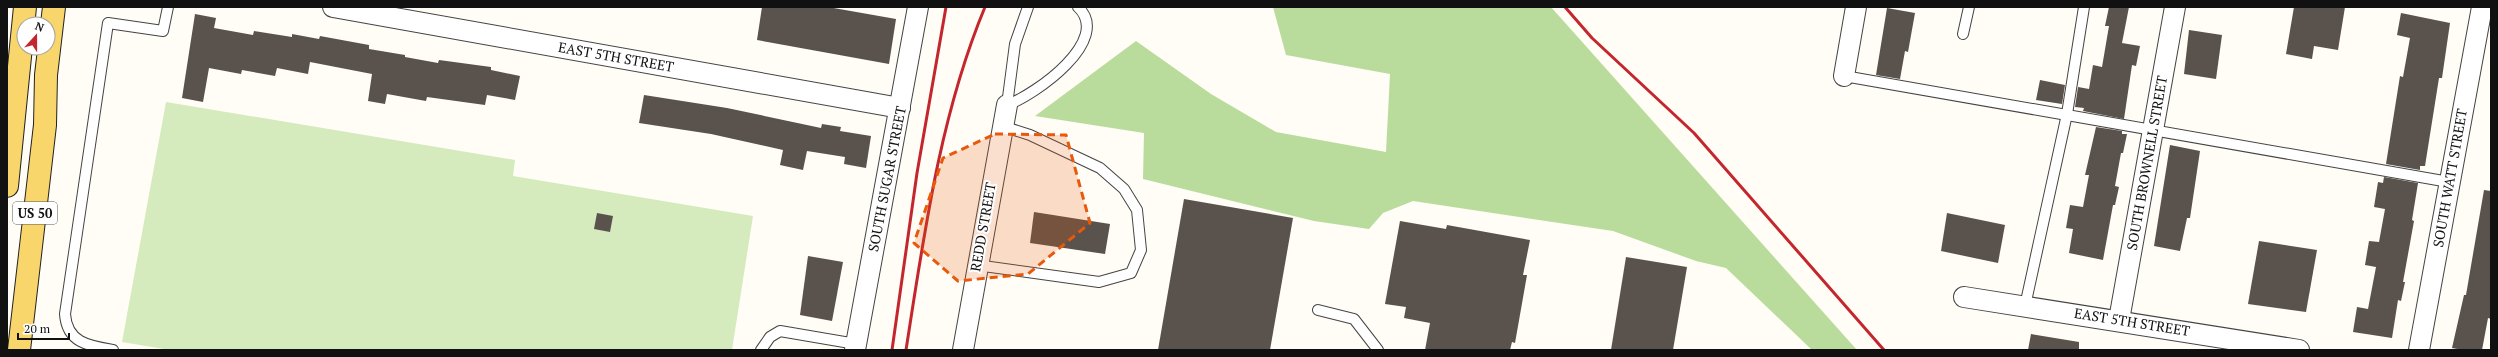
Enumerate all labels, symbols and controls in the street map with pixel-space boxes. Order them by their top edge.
north arrow [16,16,56,56]
text: N [33,19,47,35]
street label: EAST 5TH STREET [557,37,676,76]
street label: SOUTH BROWNELL STREET [2122,74,2171,252]
street label: SOUTH SUGAR STREET [863,104,910,253]
street label: SOUTH WATT STREET [2428,107,2471,249]
street label: REDD STREET [965,180,1000,273]
road number: US 50 [13,202,57,224]
street label: EAST 5TH STREET [2073,303,2192,340]
scale bar [18,315,69,341]
text: 20 m [24,321,51,336]

